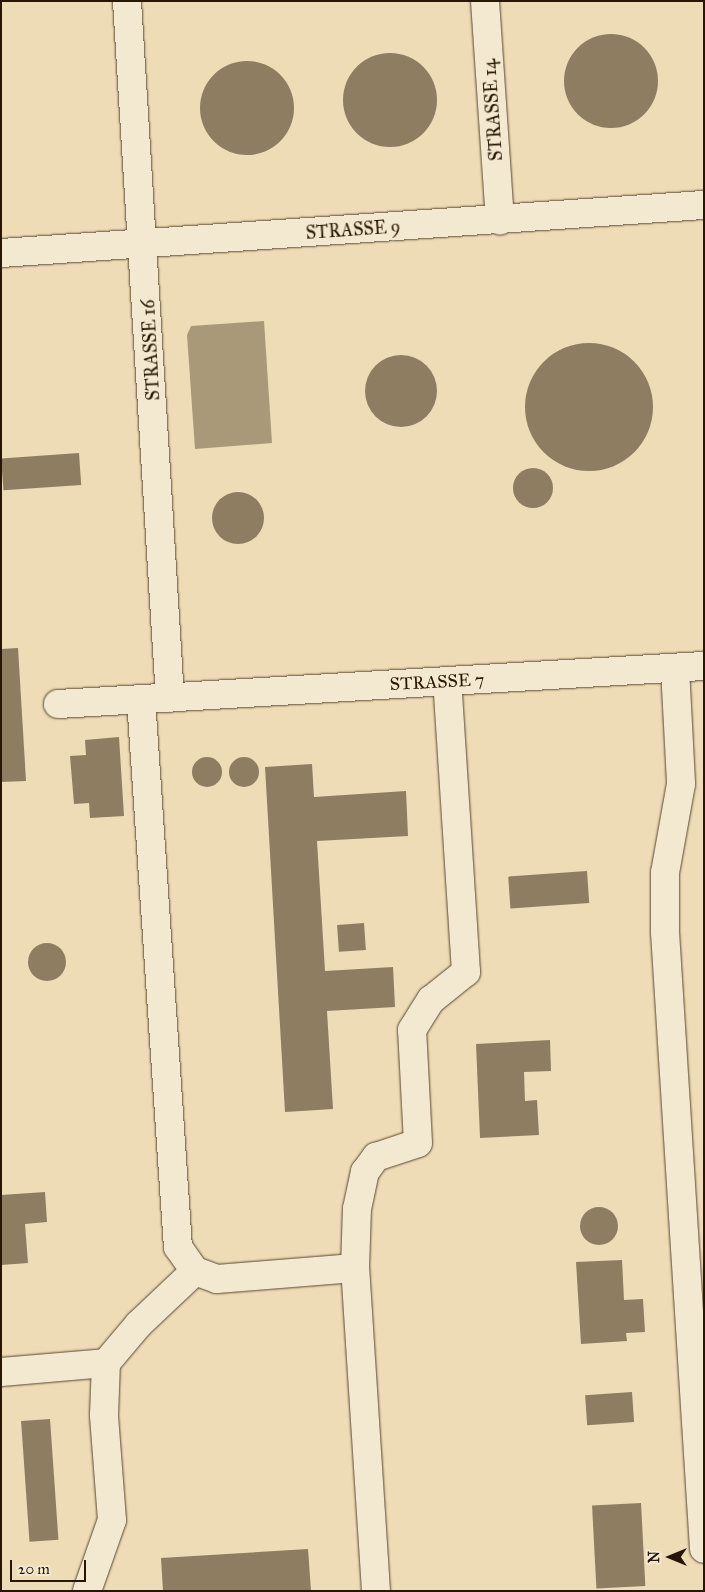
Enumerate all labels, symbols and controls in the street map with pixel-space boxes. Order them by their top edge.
street label: STRASSE 14 [479,58,507,162]
street label: STRASSE 9 [305,216,401,244]
street label: STRASSE 16 [138,299,164,401]
street label: STRASSE 7 [389,669,485,695]
north arrow [645,1532,695,1582]
scale bar [12,1550,89,1582]
text: N [646,1551,663,1563]
text: 20 m [18,1560,50,1578]

